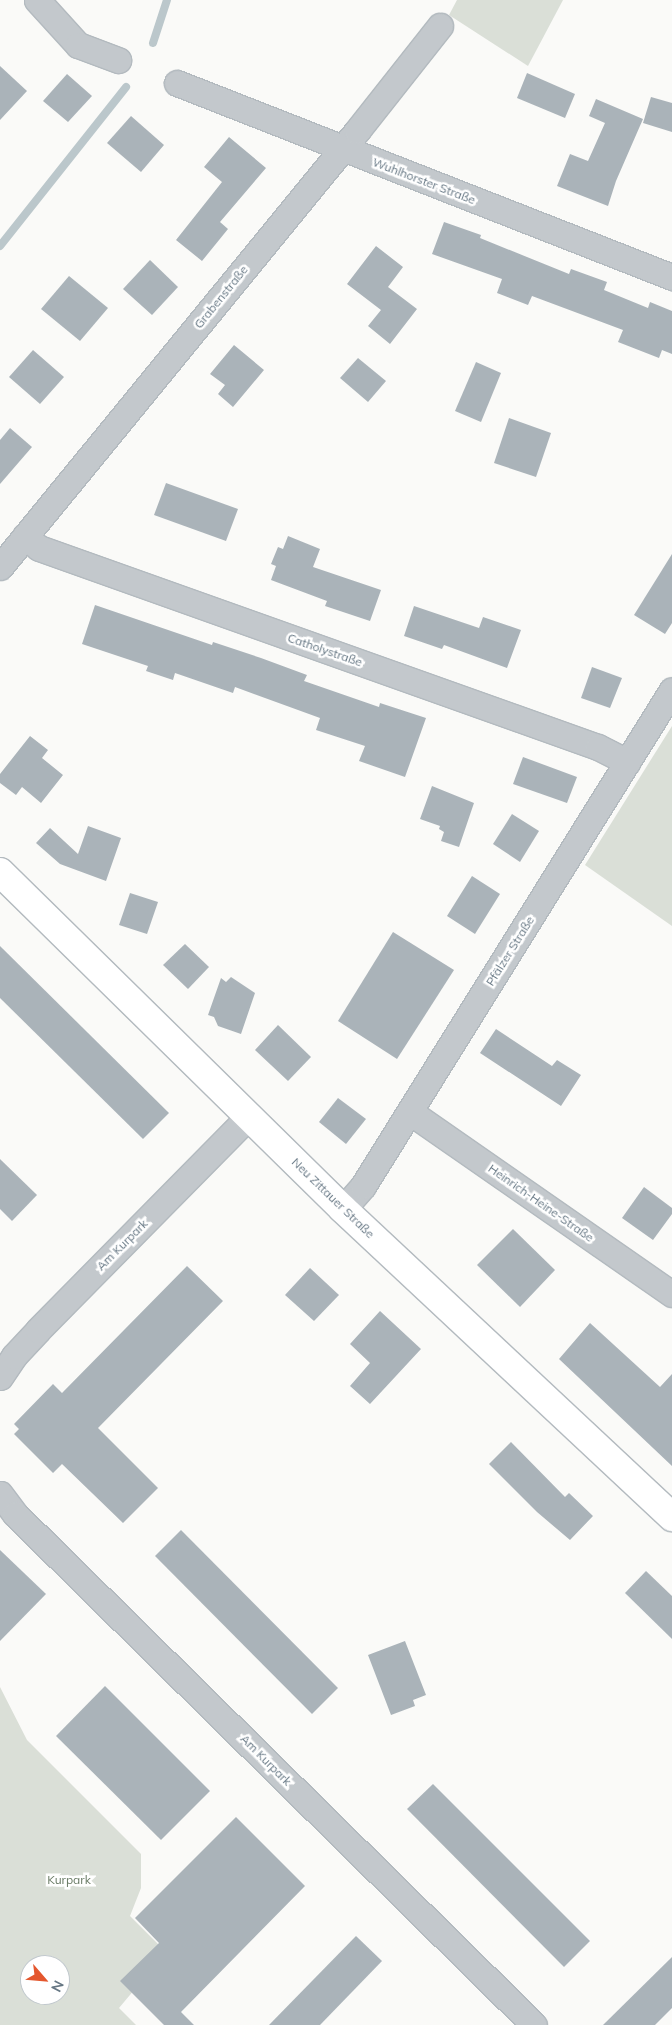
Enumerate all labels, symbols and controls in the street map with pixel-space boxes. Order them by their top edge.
street label: Wuhlhorster Straße [371,155,477,207]
street label: Grabenstraße [191,263,251,331]
street label: Catholystraße [286,630,364,670]
street label: Pfälzer Straße [483,914,537,988]
street label: Neu Zittauer Straße [289,1155,377,1241]
street label: Heinrich-Heine-Straße [486,1161,596,1245]
street label: Am Kurpark [94,1217,150,1273]
street label: Am Kurpark [238,1732,294,1788]
park label: Kurpark [47,1873,91,1887]
north arrow [20,1955,70,2005]
text: N [47,1978,68,1995]

